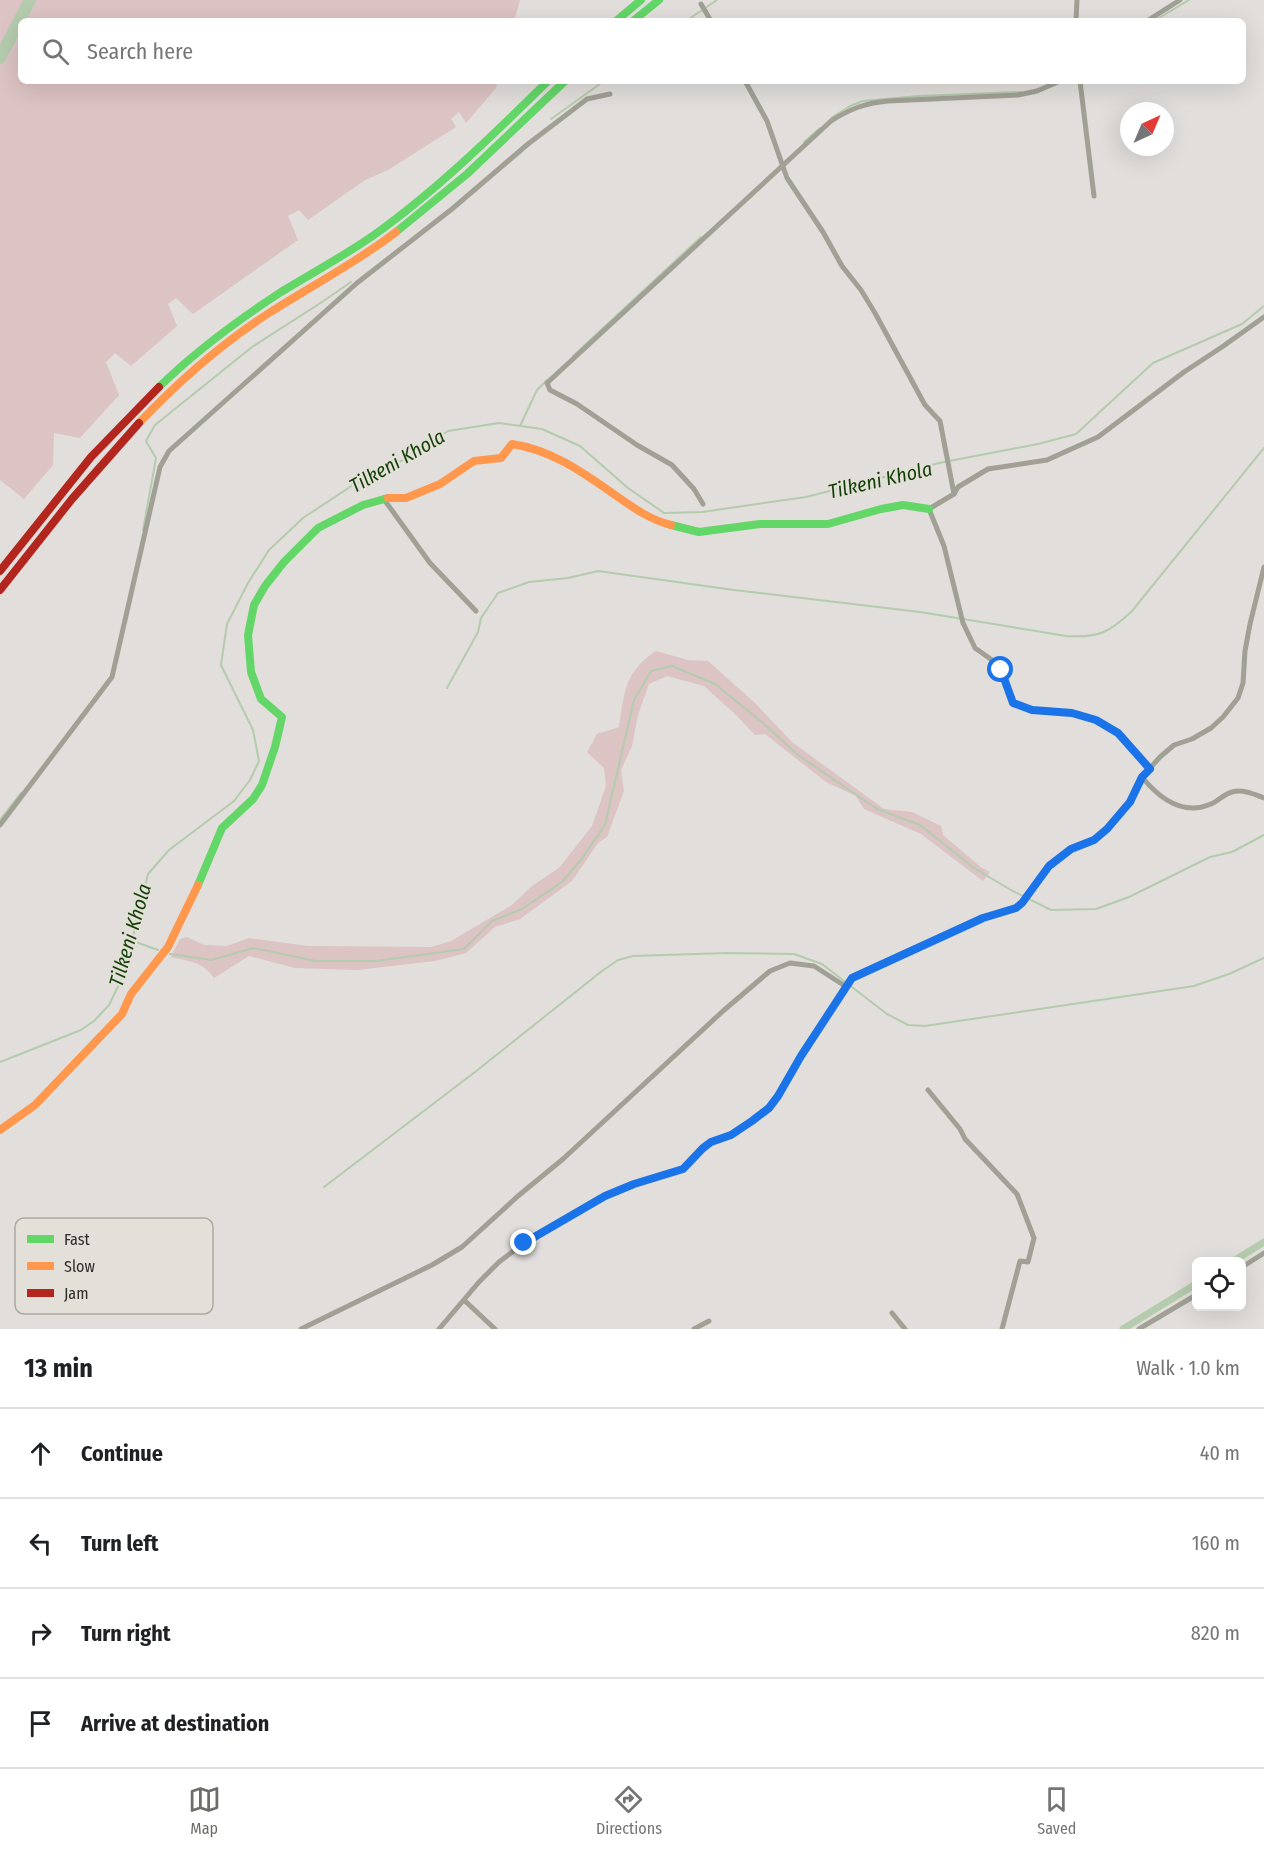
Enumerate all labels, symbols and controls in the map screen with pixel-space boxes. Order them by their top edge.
search box [18,18,1246,84]
icon: search [39,35,72,68]
text: Search here [87,38,193,65]
north arrow [1120,102,1174,156]
water label: Tilkeni Khola [345,424,449,498]
water label: Tilkeni Khola [826,456,934,504]
route start [987,656,1013,682]
water label: Tilkeni Khola [104,881,156,989]
legend [15,1218,213,1314]
route end [510,1229,536,1255]
text: Fast [64,1230,91,1249]
text: Slow [64,1257,95,1276]
map controls [1192,1257,1246,1311]
button: locate [1192,1257,1246,1311]
text: Jam [64,1284,89,1303]
text: 13 min [24,1353,93,1384]
text: Walk · 1.0 km [1136,1356,1240,1380]
icon: ahead [24,1437,57,1470]
text: Continue [81,1440,163,1467]
text: 40 m [1200,1441,1240,1465]
icon: left [24,1527,57,1560]
text: Turn left [81,1530,159,1557]
text: 160 m [1192,1531,1240,1555]
icon: right [24,1617,57,1650]
text: Turn right [81,1620,170,1647]
text: 820 m [1191,1621,1240,1645]
icon: arrive [24,1707,57,1740]
text: Arrive at destination [81,1710,269,1737]
tab: Map [188,1783,221,1838]
tab: Directions [596,1783,662,1838]
tab: Saved [1037,1783,1076,1838]

